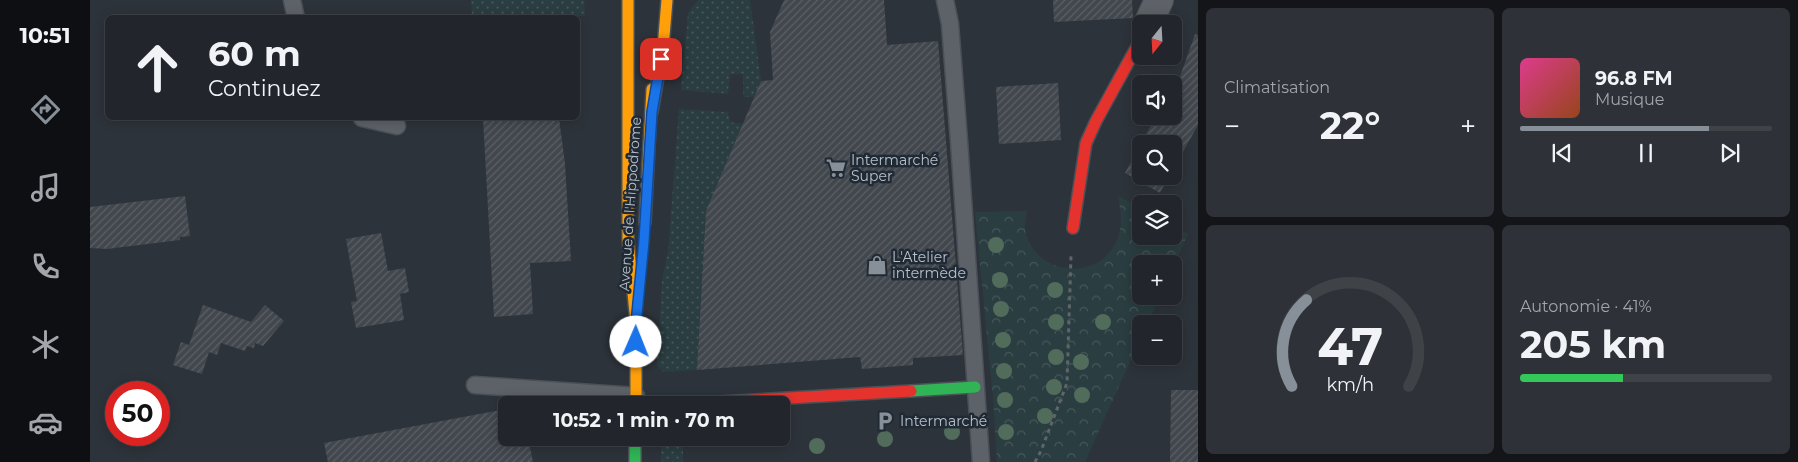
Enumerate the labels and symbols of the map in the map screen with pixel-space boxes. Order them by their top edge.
north arrow [1132,15,1182,65]
pin [640,38,682,80]
street label: Avenue de l'Hippodrome [615,116,645,292]
place label: Intermarché Super [851,151,938,185]
supermarket icon: Intermarché Super [825,157,847,179]
place label: L'Atelier intermède [892,248,966,282]
shop icon: L'Atelier intermède [866,254,888,276]
position arrow [609,315,661,367]
speed limit sign: 50 [105,381,170,446]
parking icon: Intermarché [874,410,896,432]
place label: Intermarché [900,412,987,430]

